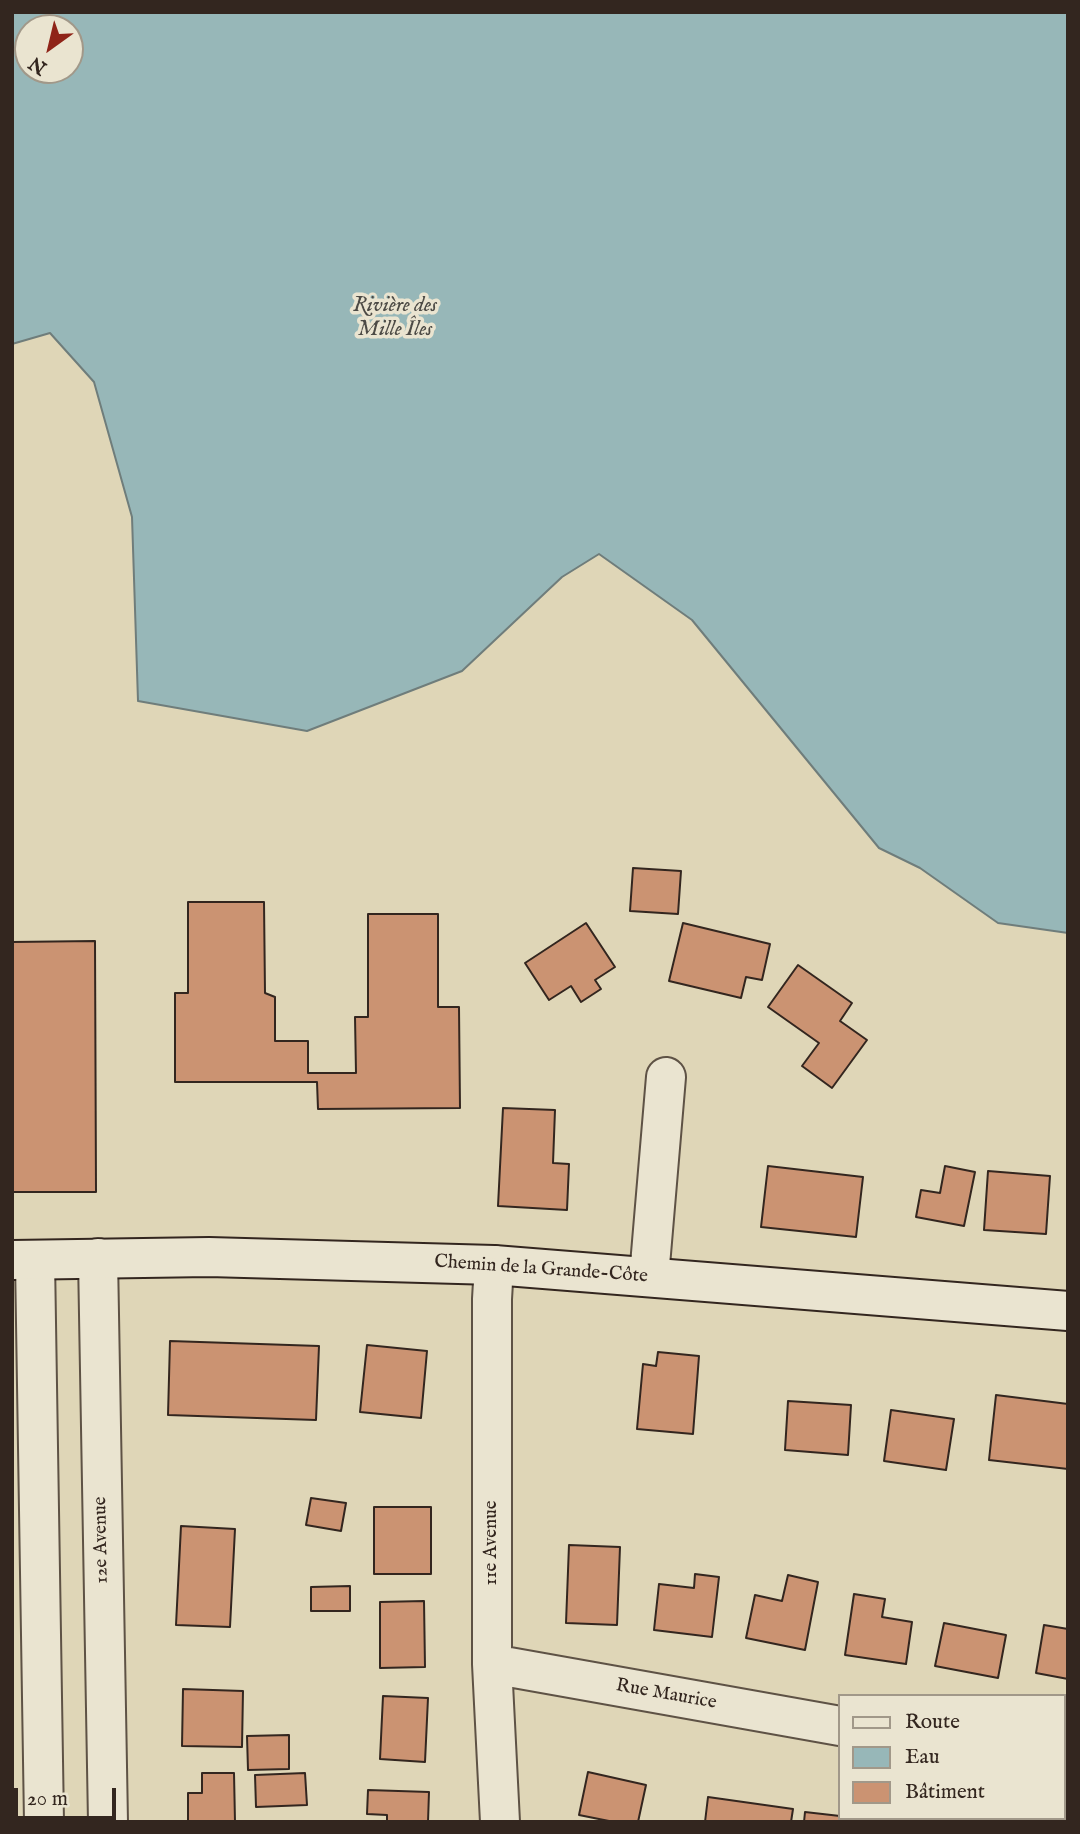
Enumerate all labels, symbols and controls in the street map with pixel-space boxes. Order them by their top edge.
north arrow [14,14,84,84]
text: N [25,50,52,79]
water label: Rivière des Mille Îles [353,294,437,344]
street label: Chemin de la Grande-Côte [433,1251,649,1289]
street label: 12e Avenue [90,1496,114,1584]
street label: 11e Avenue [481,1500,503,1586]
street label: Rue Maurice [614,1675,718,1715]
legend [838,1694,1066,1820]
text: Route [905,1709,960,1736]
text: Eau [905,1744,940,1771]
scale bar [18,1774,119,1818]
text: Bâtiment [905,1779,985,1806]
text: 20 m [27,1786,68,1813]

